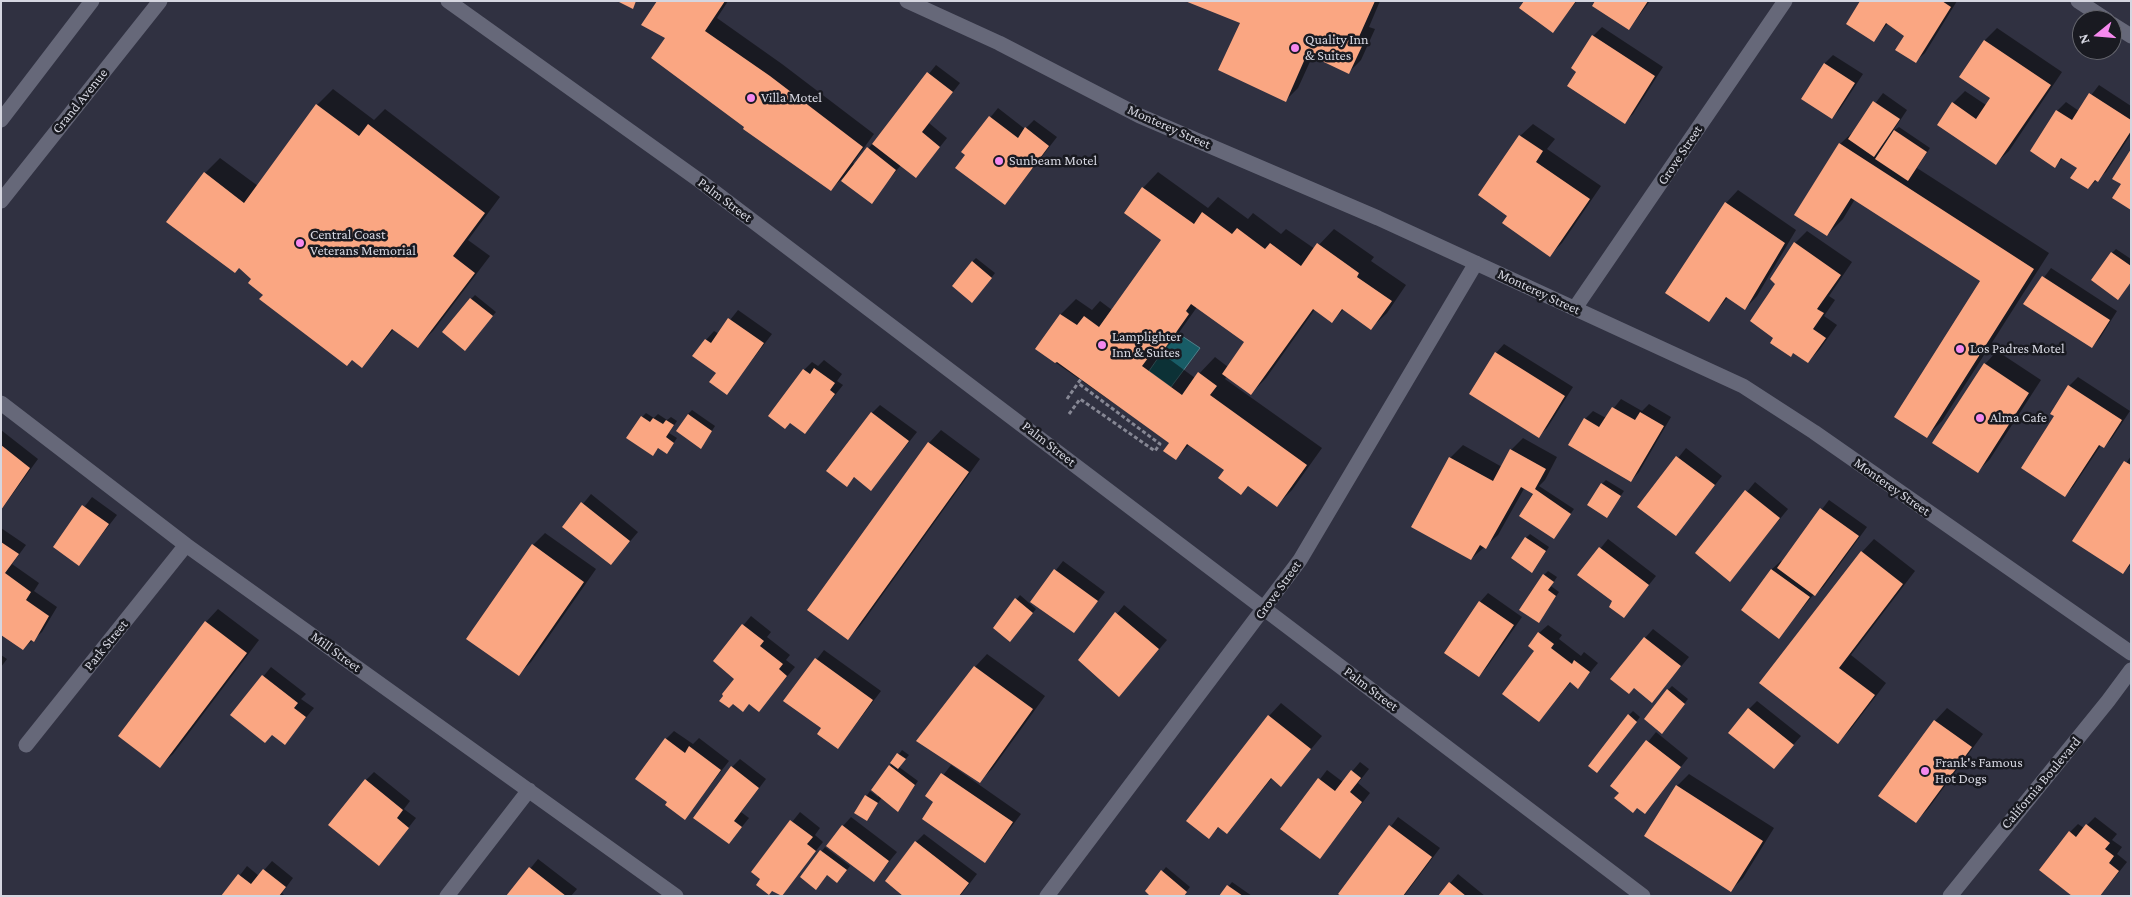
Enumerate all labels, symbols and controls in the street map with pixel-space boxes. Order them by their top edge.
north arrow [2072,10,2122,60]
place label: Quality Inn & Suites [1305,32,1369,64]
text: N [2075,32,2093,46]
marker: Quality Inn & Suites [1289,42,1301,54]
street label: Grand Avenue [49,65,111,137]
place label: Villa Motel [761,90,822,106]
marker: Villa Motel [745,92,757,104]
street label: Monterey Street [1125,101,1213,153]
street label: Grove Street [1654,122,1706,188]
place label: Sunbeam Motel [1009,153,1097,169]
marker: Sunbeam Motel [993,155,1005,167]
street label: Palm Street [695,174,755,226]
place label: Central Coast Veterans Memorial [310,227,416,260]
marker: Central Coast Veterans Memorial [294,237,306,249]
street label: Monterey Street [1495,265,1583,319]
place label: Lamplighter Inn & Suites [1112,329,1181,362]
marker: Lamplighter Inn & Suites [1096,339,1108,351]
place label: Los Padres Motel [1970,341,2065,357]
marker: Los Padres Motel [1954,343,1966,355]
place label: Alma Cafe [1990,410,2047,426]
marker: Alma Cafe [1974,412,1986,424]
street label: Palm Street [1019,418,1079,470]
street label: Monterey Street [1851,454,1933,520]
street label: Grove Street [1251,557,1305,623]
street label: Park Street [81,616,131,674]
street label: Mill Street [308,628,364,676]
street label: Palm Street [1341,663,1401,715]
street label: California Boulevard [1998,734,2084,832]
place label: Frank's Famous Hot Dogs [1935,755,2023,788]
marker: Frank's Famous Hot Dogs [1919,765,1931,777]

